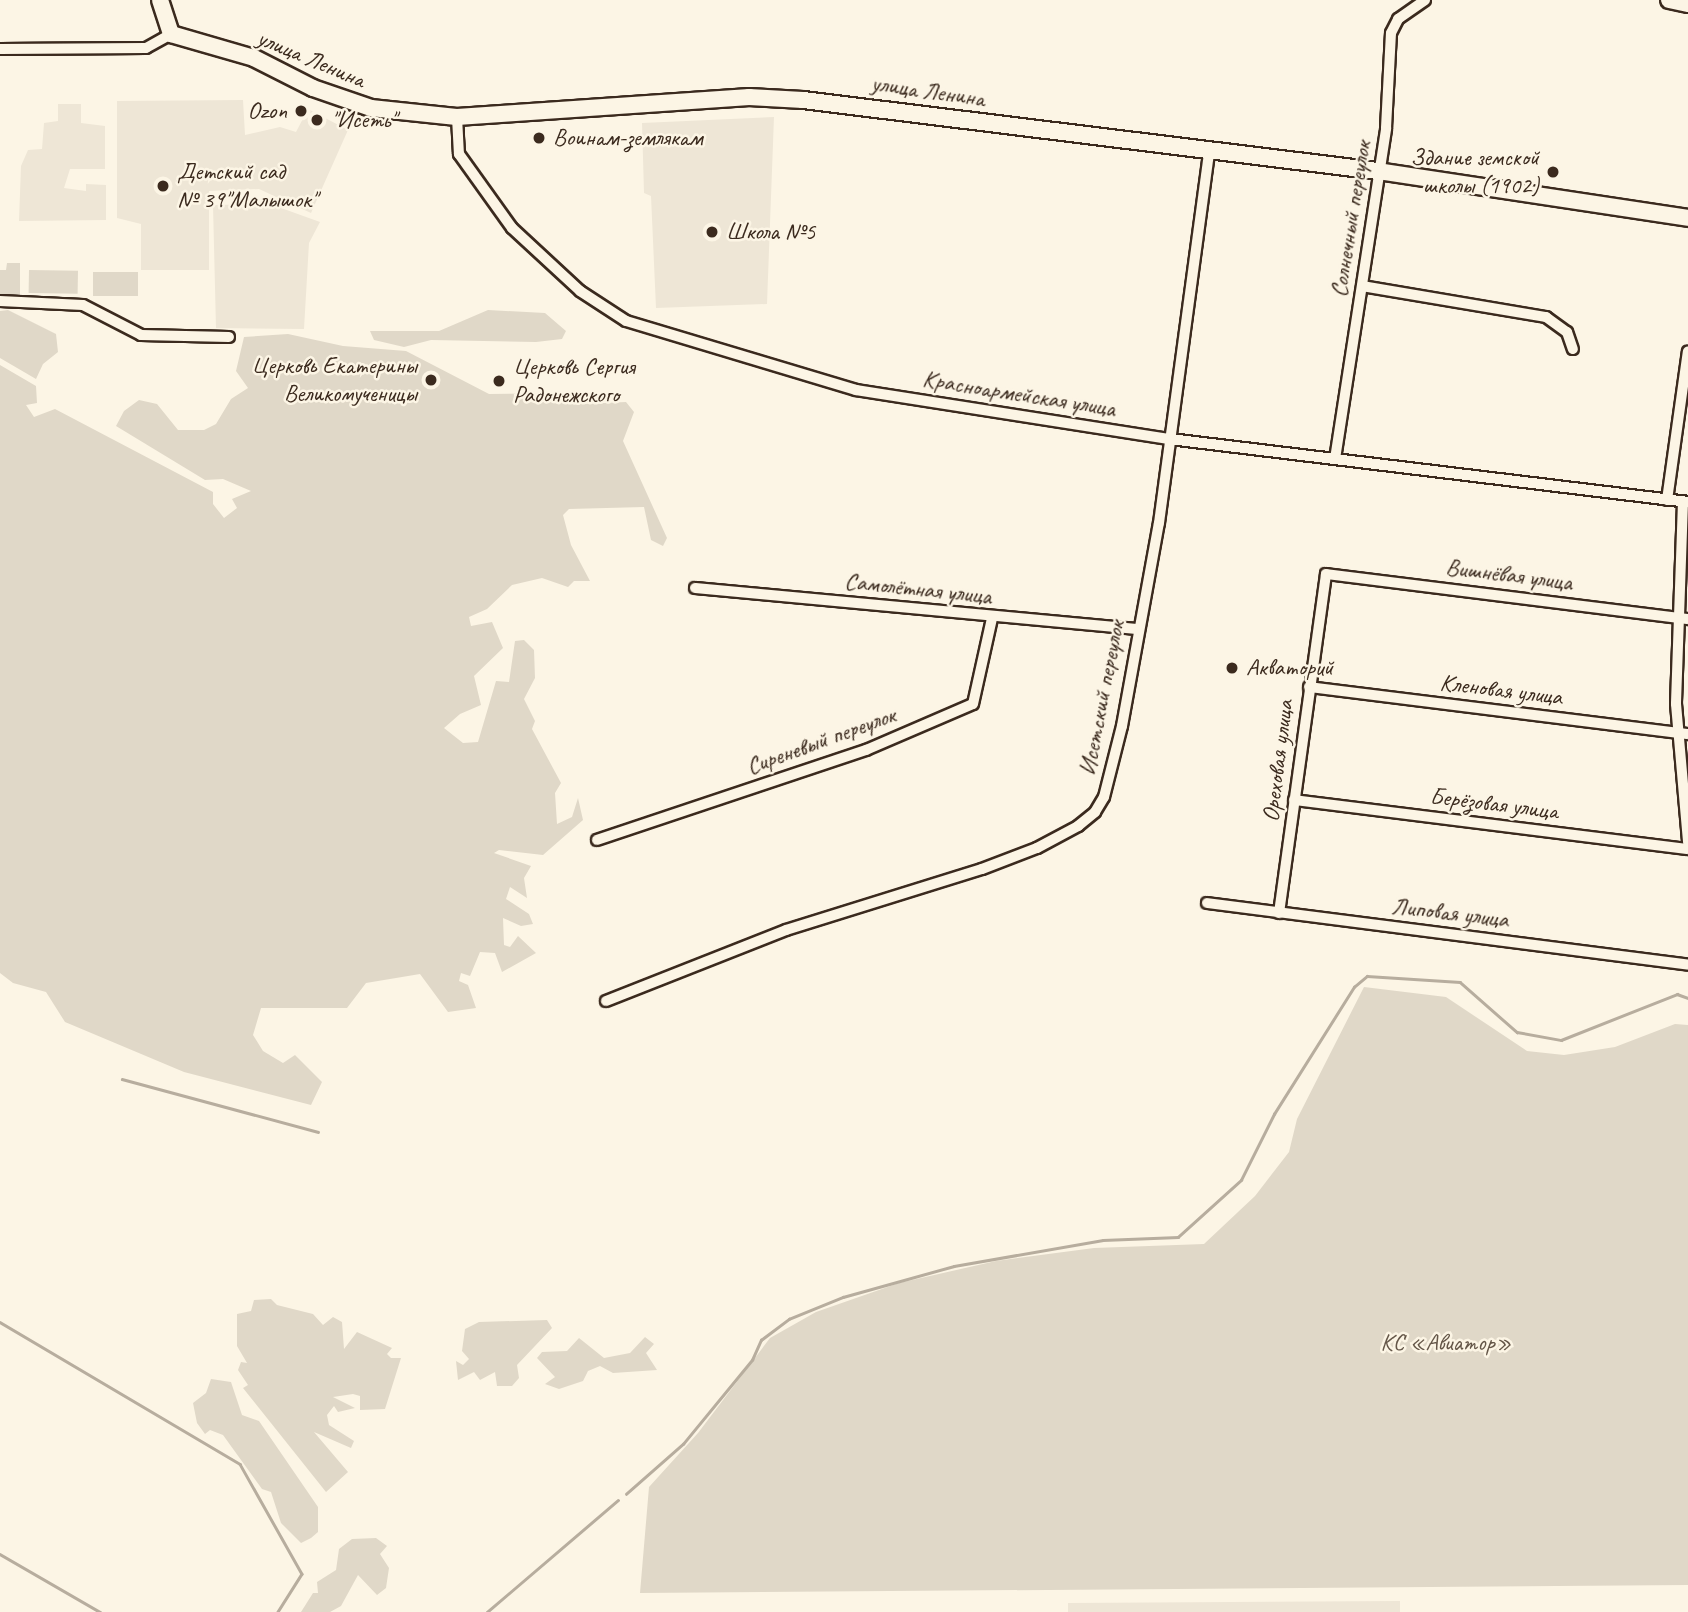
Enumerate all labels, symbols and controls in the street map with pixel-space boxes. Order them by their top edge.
street label: улица Ленина [253,24,369,94]
street label: улица Ленина [870,69,986,113]
place label: Ozon [248,97,287,125]
marker: Ozon [293,103,309,119]
place label: "Исеть" [331,106,396,134]
marker: "Исеть" [309,112,325,128]
place label: Воинам-землякам [553,124,702,152]
marker: Воинам-землякам [531,130,547,146]
street label: Солнечный переулок [1324,139,1378,299]
place label: Здание земской школы (1902) [1408,144,1539,200]
place label: Детский сад № 39"Малышок" [177,158,317,214]
marker: Здание земской школы (1902) [1545,164,1561,180]
marker: Детский сад № 39"Малышок" [155,178,171,194]
place label: Школа №5 [726,218,815,246]
marker: Школа №5 [704,224,720,240]
place label: Церковь Екатерины Великомученицы [251,352,417,408]
place label: Церковь Сергия Радонежского [513,353,638,409]
street label: Красноармейская улица [920,364,1118,424]
marker: Церковь Екатерины Великомученицы [423,372,439,388]
marker: Церковь Сергия Радонежского [491,373,507,389]
street label: Вишнёвая улица [1443,553,1575,597]
street label: Самолётная улица [842,567,994,611]
street label: Исетский переулок [1073,618,1131,778]
place label: Акваторий [1246,654,1333,682]
marker: Акваторий [1224,660,1240,676]
street label: Кленовая улица [1438,668,1564,712]
street label: Ореховая улица [1256,698,1300,824]
street label: Сиреневый переулок [743,701,899,781]
street label: Берёзовая улица [1428,782,1560,826]
street label: Липовая улица [1389,891,1511,935]
park label: КС «Авиатор» [1381,1329,1511,1357]

